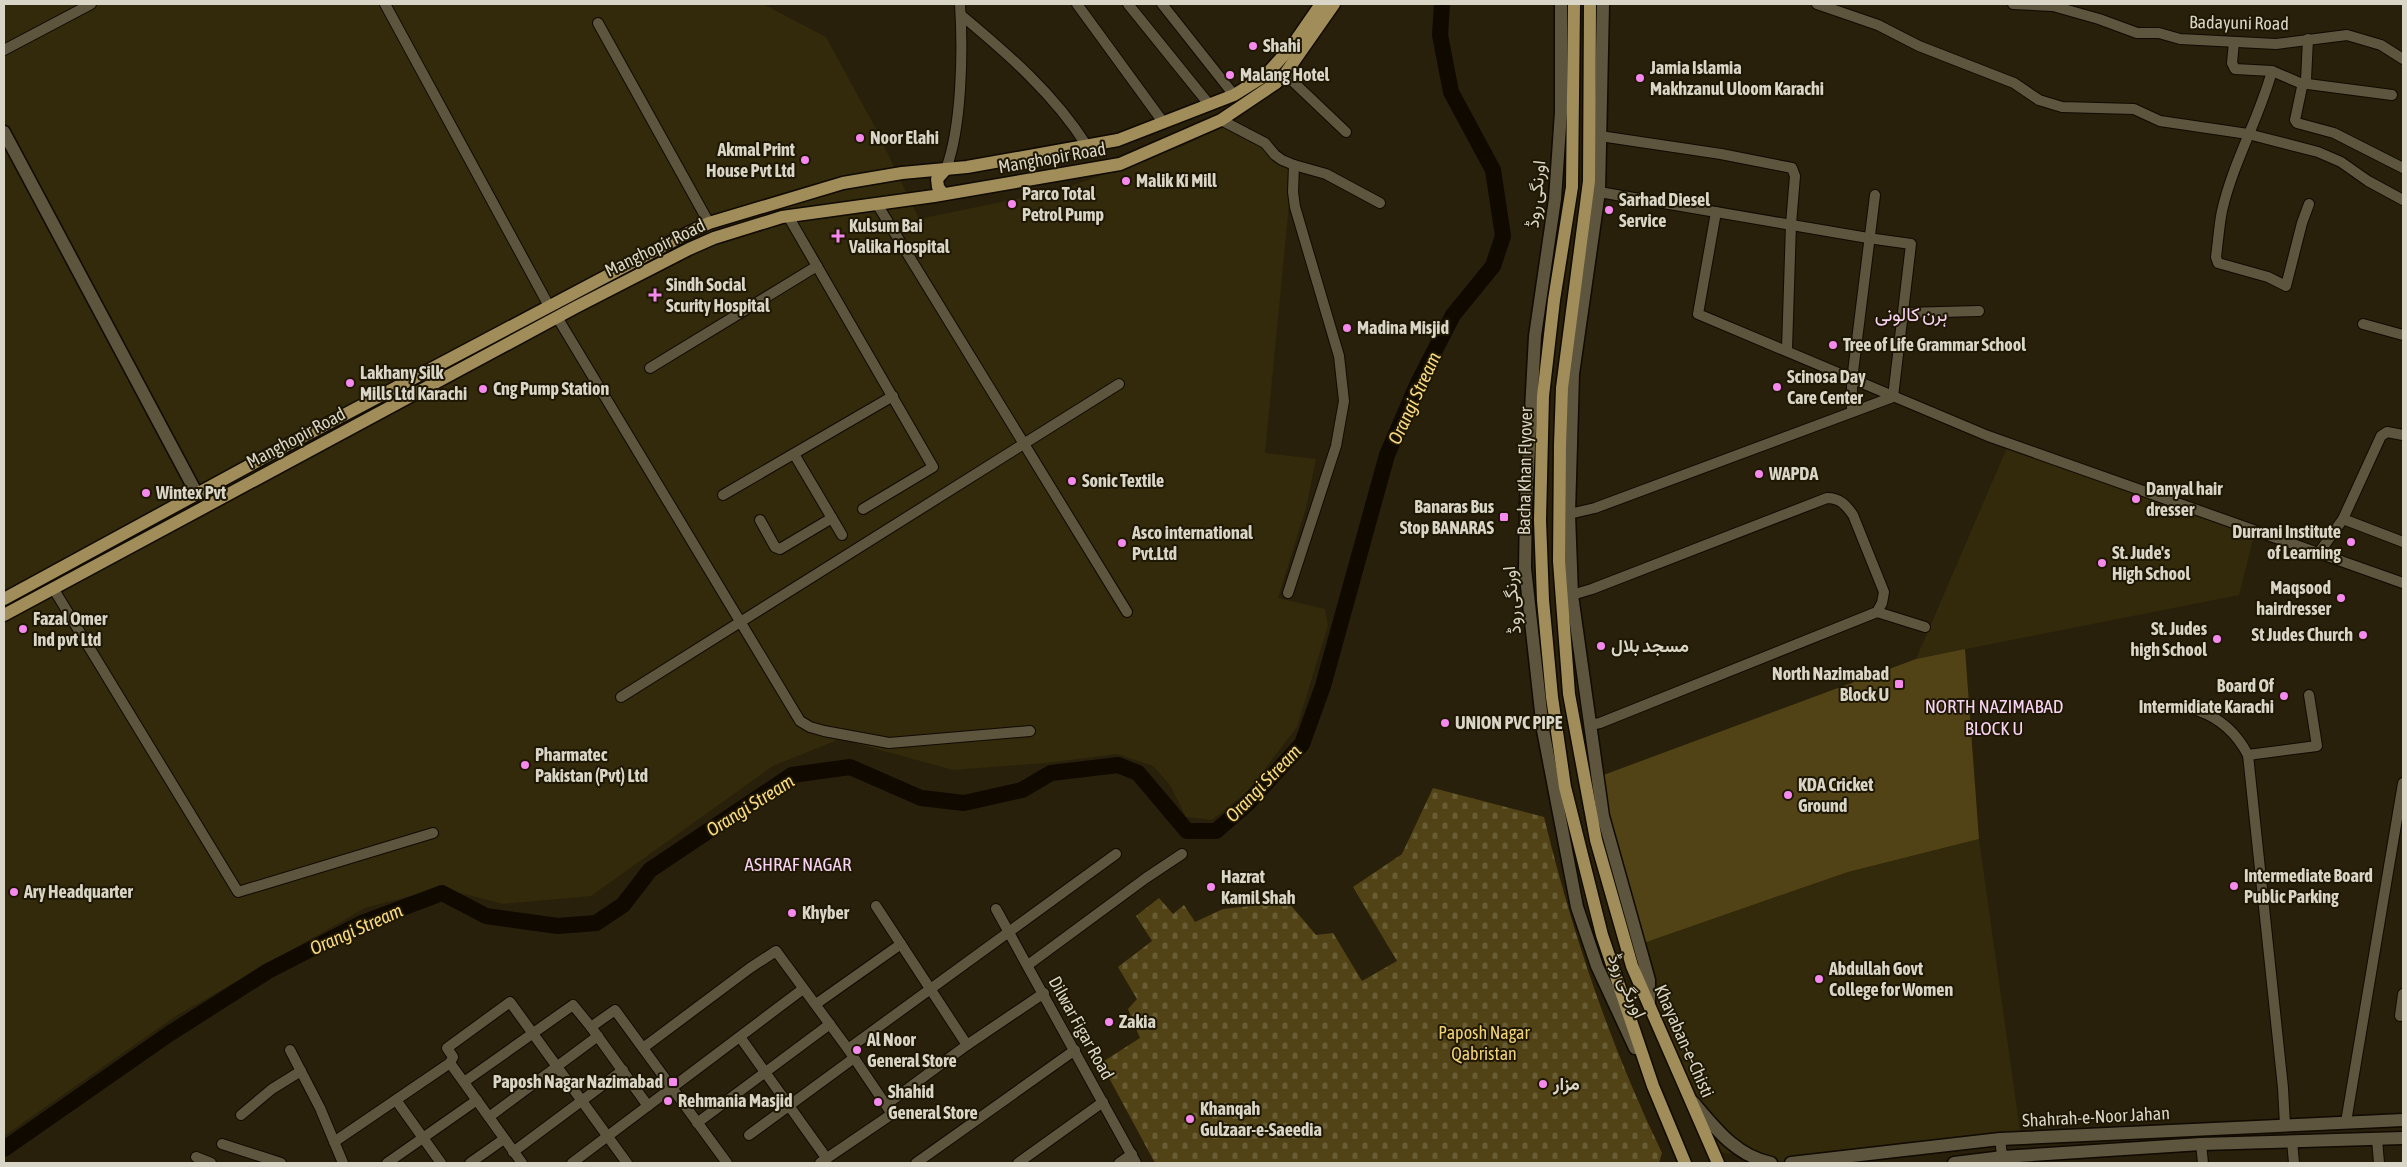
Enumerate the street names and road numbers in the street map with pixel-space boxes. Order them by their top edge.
street label: Badayuni Road [2189,11,2289,34]
street label: Manghopir Road [996,138,1107,177]
street label: اورنگی روڈ [1522,159,1550,229]
street label: Manghopir Road [601,214,708,281]
street label: Manghopir Road [243,403,349,472]
street label: Bacha Khan Flyover [1513,406,1536,535]
street label: اورنگی روڈ [1498,565,1526,635]
street label: اورنگی روڈ [1603,950,1651,1022]
street label: Dilwar Figar Road [1044,972,1118,1083]
street label: Khayaban-e-Chisti [1650,981,1719,1100]
street label: Shahrah-e-Noor Jahan [2022,1102,2170,1131]

